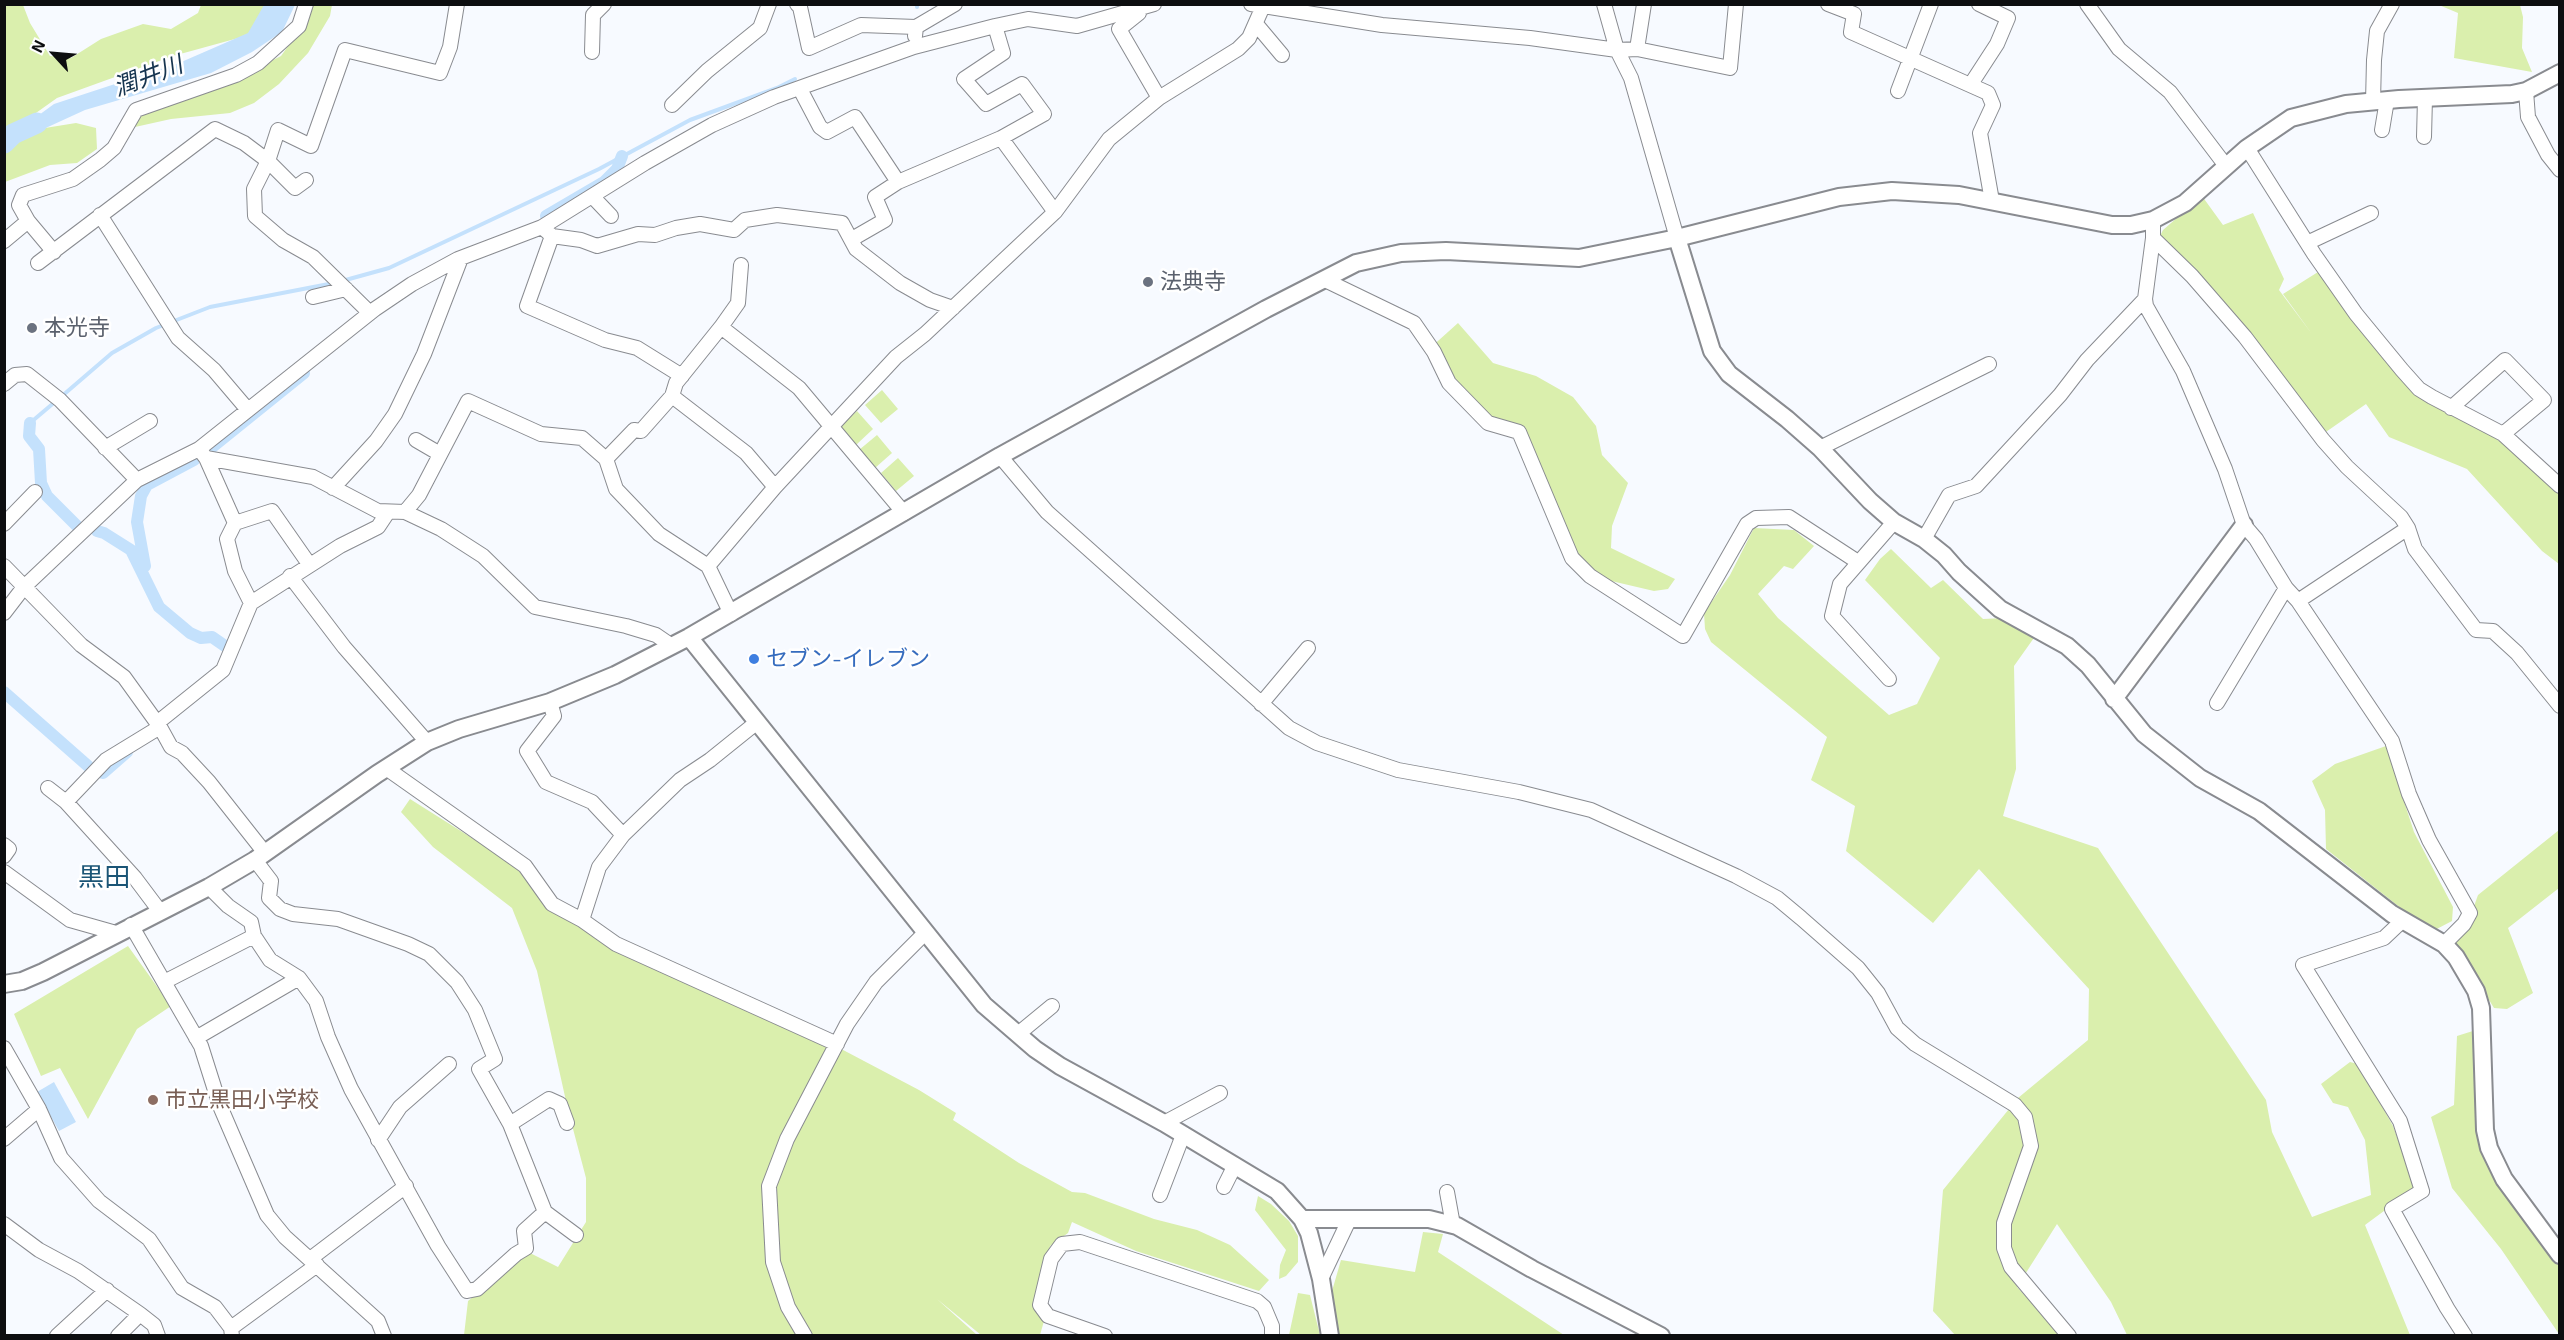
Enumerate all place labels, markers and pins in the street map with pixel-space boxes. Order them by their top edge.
place label: 法典寺 [1160,269,1226,295]
marker: 法典寺 [1141,275,1155,289]
place label: 本光寺 [44,315,110,341]
marker: 本光寺 [25,321,39,335]
place label: セブン-イレブン [766,646,930,672]
marker: セブン-イレブン [747,652,761,666]
place label: 市立黒田小学校 [165,1087,319,1113]
marker: 市立黒田小学校 [146,1093,160,1107]

